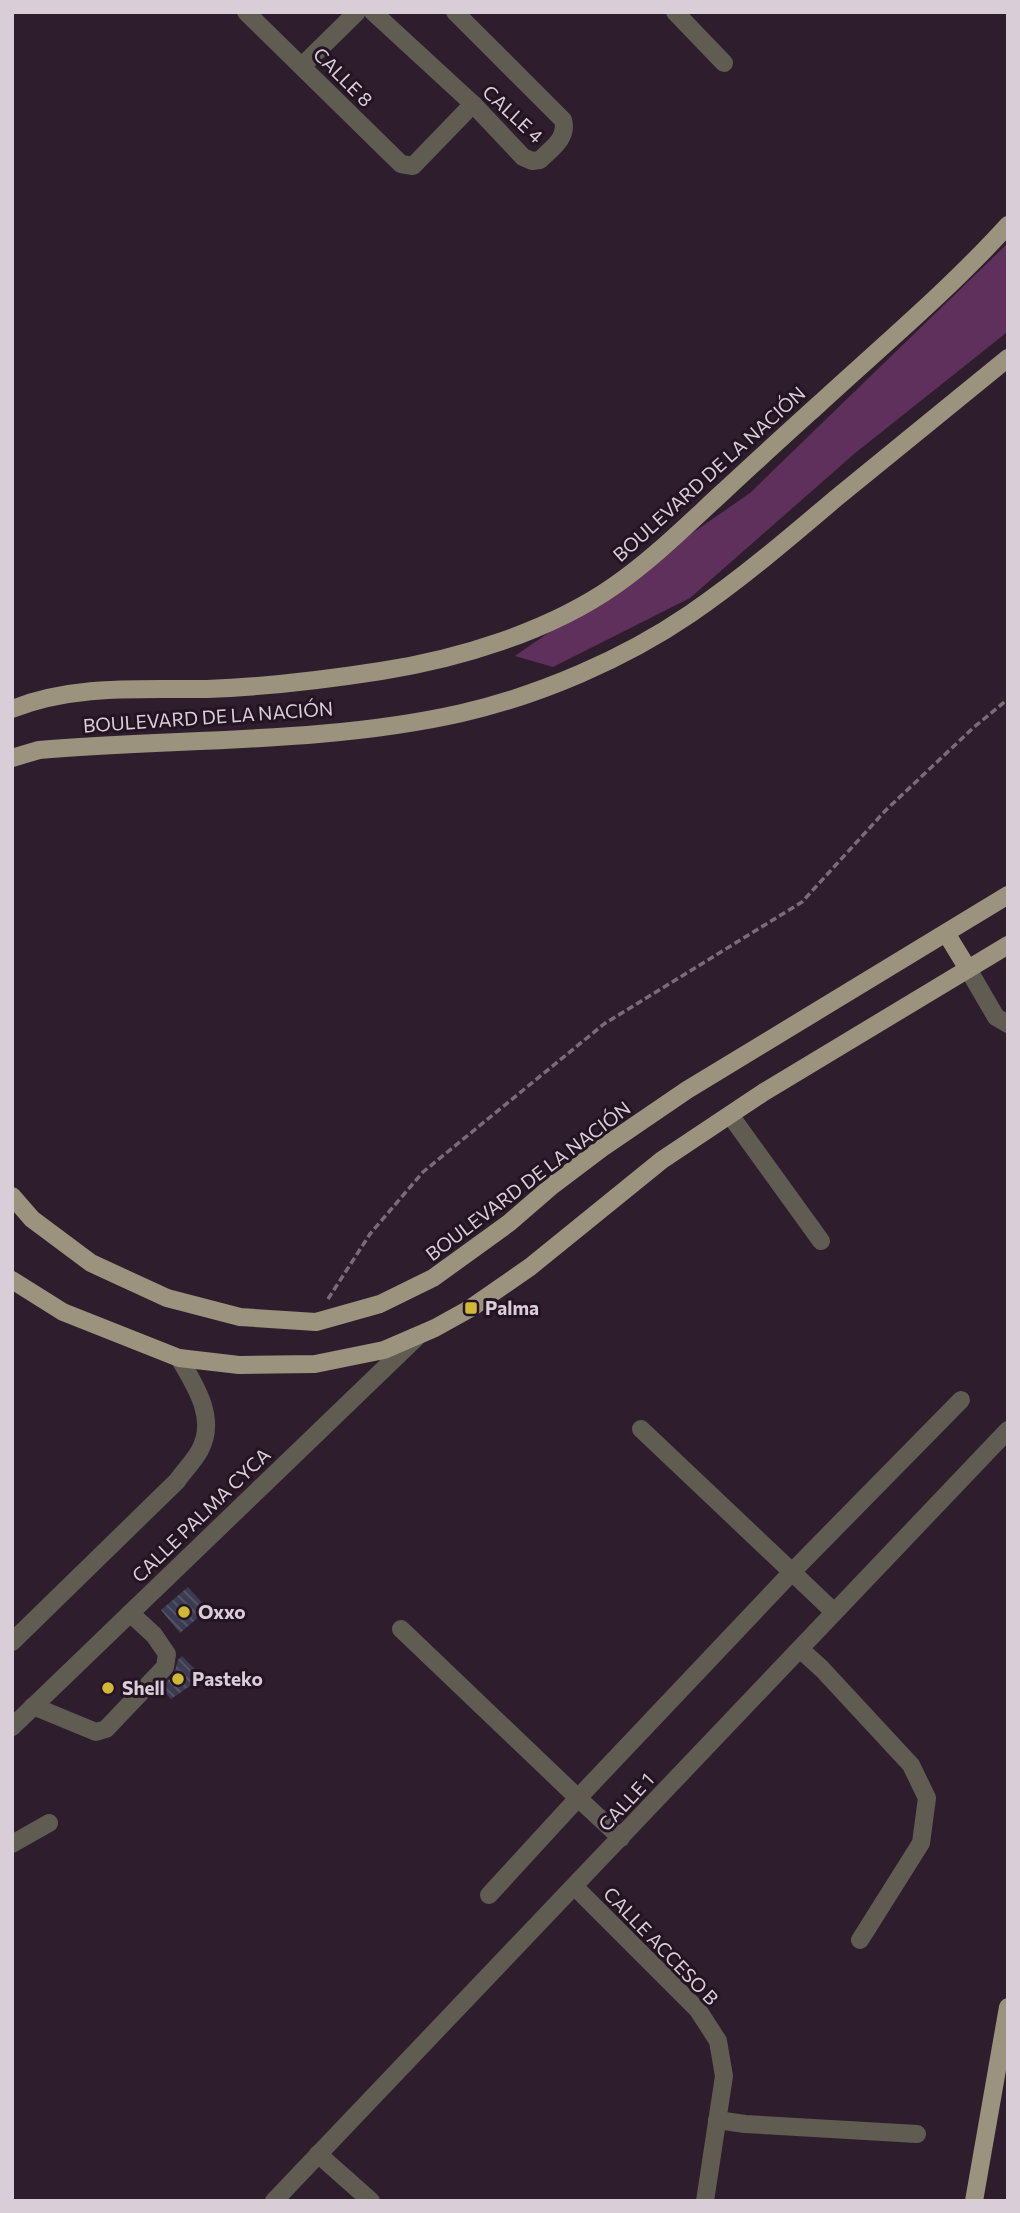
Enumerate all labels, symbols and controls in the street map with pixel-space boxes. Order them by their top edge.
street label: CALLE 8 [309,42,378,111]
street label: CALLE 4 [478,80,548,147]
street label: BOULEVARD DE LA NACIÓN [607,381,809,566]
street label: BOULEVARD DE LA NACIÓN [82,695,334,737]
street label: BOULEVARD DE LA NACIÓN [420,1095,635,1265]
place label: Palma [485,1296,539,1319]
marker: Palma [463,1300,479,1316]
street label: CALLE PALMA CYCA [127,1443,275,1587]
place label: Oxxo [198,1600,246,1623]
marker: Oxxo [176,1604,192,1620]
place label: Pasteko [192,1667,263,1690]
marker: Pasteko [170,1671,186,1687]
place label: Shell [122,1676,165,1699]
marker: Shell [100,1680,116,1696]
street label: CALLE 1 [593,1768,658,1835]
street label: CALLE ACCESO B [599,1882,724,2009]

